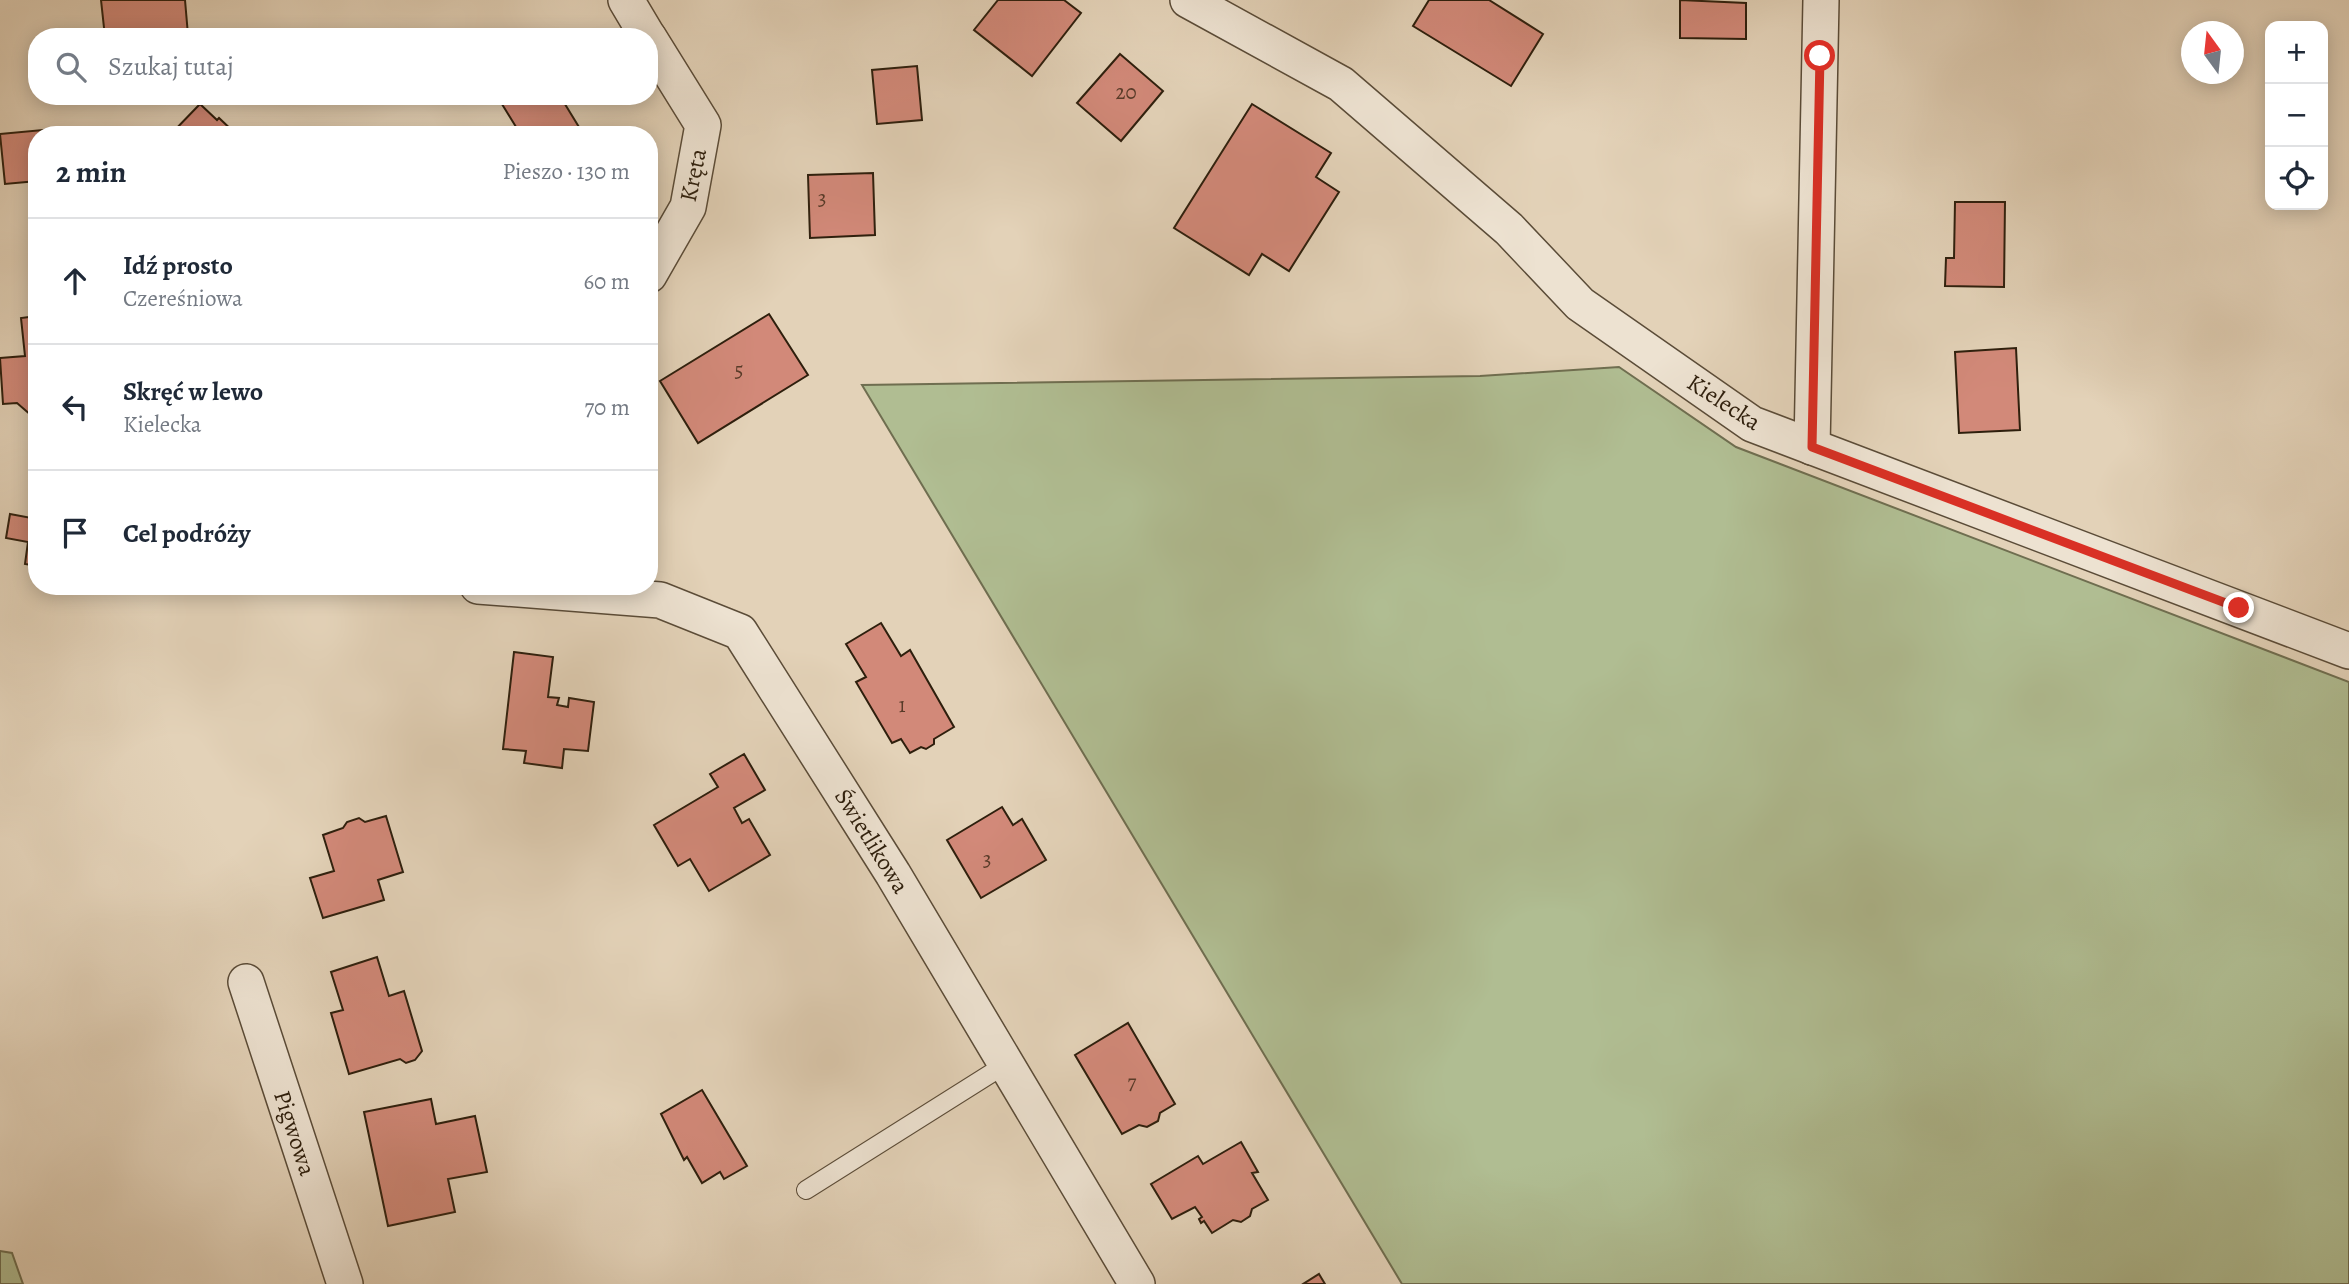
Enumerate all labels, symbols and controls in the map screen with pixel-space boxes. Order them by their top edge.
north arrow [2181,21,2244,84]
map controls [2265,21,2328,210]
button: + [2265,21,2328,84]
search box [28,28,658,105]
route start [1804,40,1835,71]
icon: search [52,48,90,86]
text: Szukaj tutaj [108,49,234,84]
house number: 20 [1115,78,1137,106]
button: − [2265,84,2328,147]
street label: Kręta [672,145,714,205]
button: locate [2265,147,2328,210]
text: 2 min [56,152,126,192]
text: Pieszo · 130 m [502,156,630,187]
house number: 3 [818,184,826,212]
text: Idź prosto [123,248,233,283]
icon: ahead [56,262,94,300]
text: 60 m [583,266,630,297]
text: Czereśniowa [123,283,243,314]
house number: 5 [734,356,744,384]
street label: Kielecka [1681,366,1768,438]
text: Skręć w lewo [123,374,263,409]
icon: left [56,388,94,426]
text: 70 m [584,392,630,423]
text: Kielecka [123,409,202,440]
icon: arrive [56,514,94,552]
text: Cel podróży [123,516,251,551]
route end [2223,592,2254,623]
house number: 1 [898,691,906,719]
street label: Świetlikowa [827,782,917,900]
house number: 3 [983,845,991,873]
house number: 7 [1128,1068,1137,1096]
street label: Pigwowa [266,1086,324,1180]

